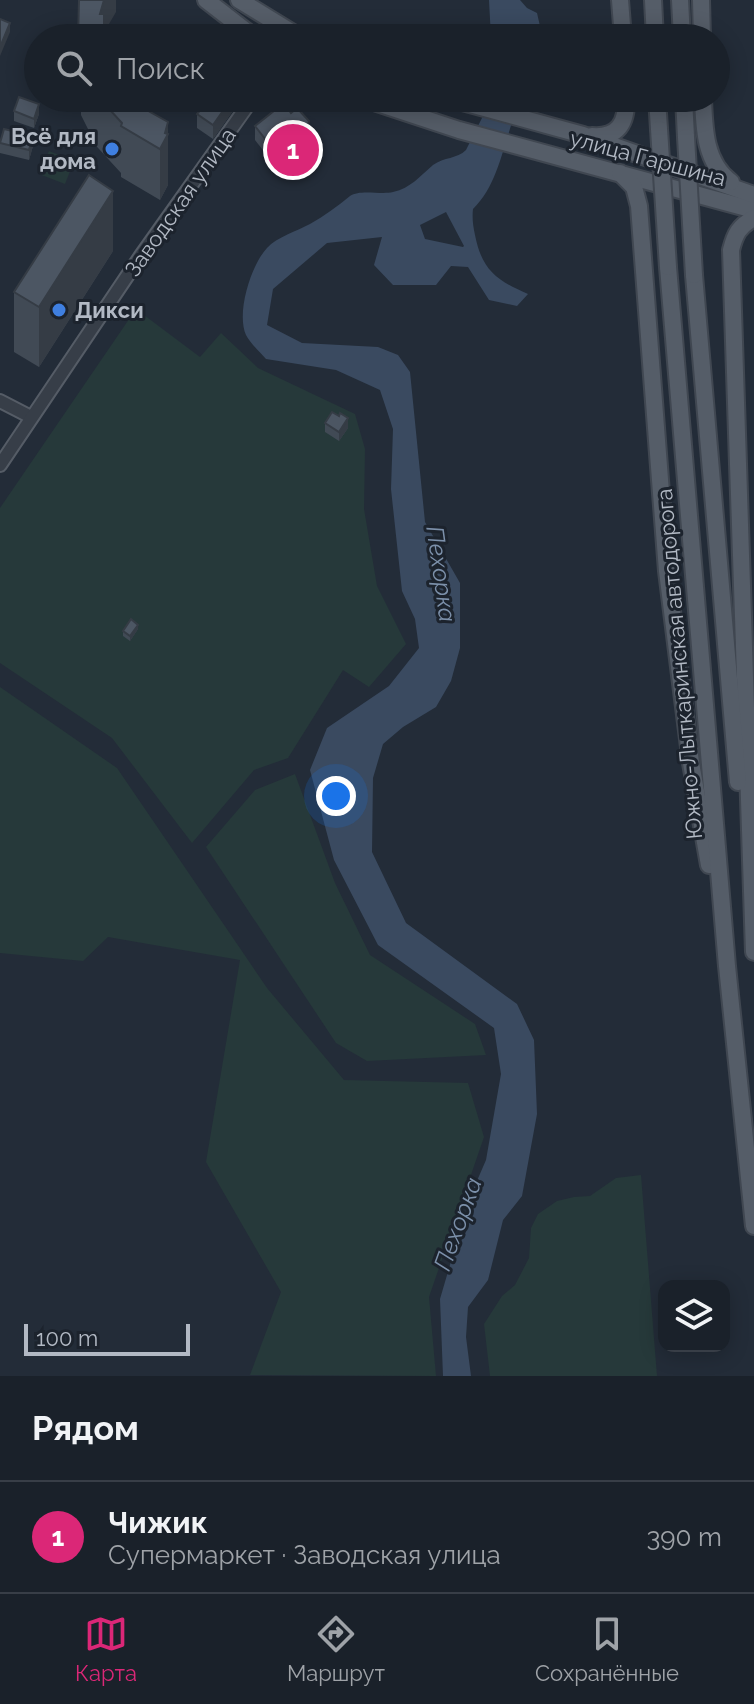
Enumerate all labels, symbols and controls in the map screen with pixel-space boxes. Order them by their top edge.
search box [24,24,730,112]
icon: search [52,46,96,90]
text: Поиск [116,51,205,86]
pin: 1 [267,120,319,180]
place label: Всё для дома [11,123,96,174]
street label: Заводская улица [119,123,241,281]
street label: улица Гаршина [567,125,729,191]
marker: Всё для дома [103,140,121,158]
place label: Дикси [75,297,144,323]
marker: Дикси [50,301,68,319]
street label: Южно-Лыткаринская автодорога [651,488,707,840]
water label: Пехорка [420,524,463,624]
your location [316,776,356,816]
water label: Пехорка [427,1173,488,1274]
map controls [658,1280,730,1352]
button: layers [658,1280,730,1352]
scale bar [24,1320,190,1356]
text: 100 m [36,1325,98,1351]
text: Рядом [32,1408,139,1448]
text: Чижик [108,1505,208,1540]
text: 1 [52,1522,64,1552]
text: 390 m [646,1522,722,1552]
text: Супермаркет · Заводская улица [108,1540,501,1570]
tab: Карта [75,1612,137,1686]
tab: Маршрут [287,1612,385,1686]
tab: Сохранённые [535,1612,679,1686]

